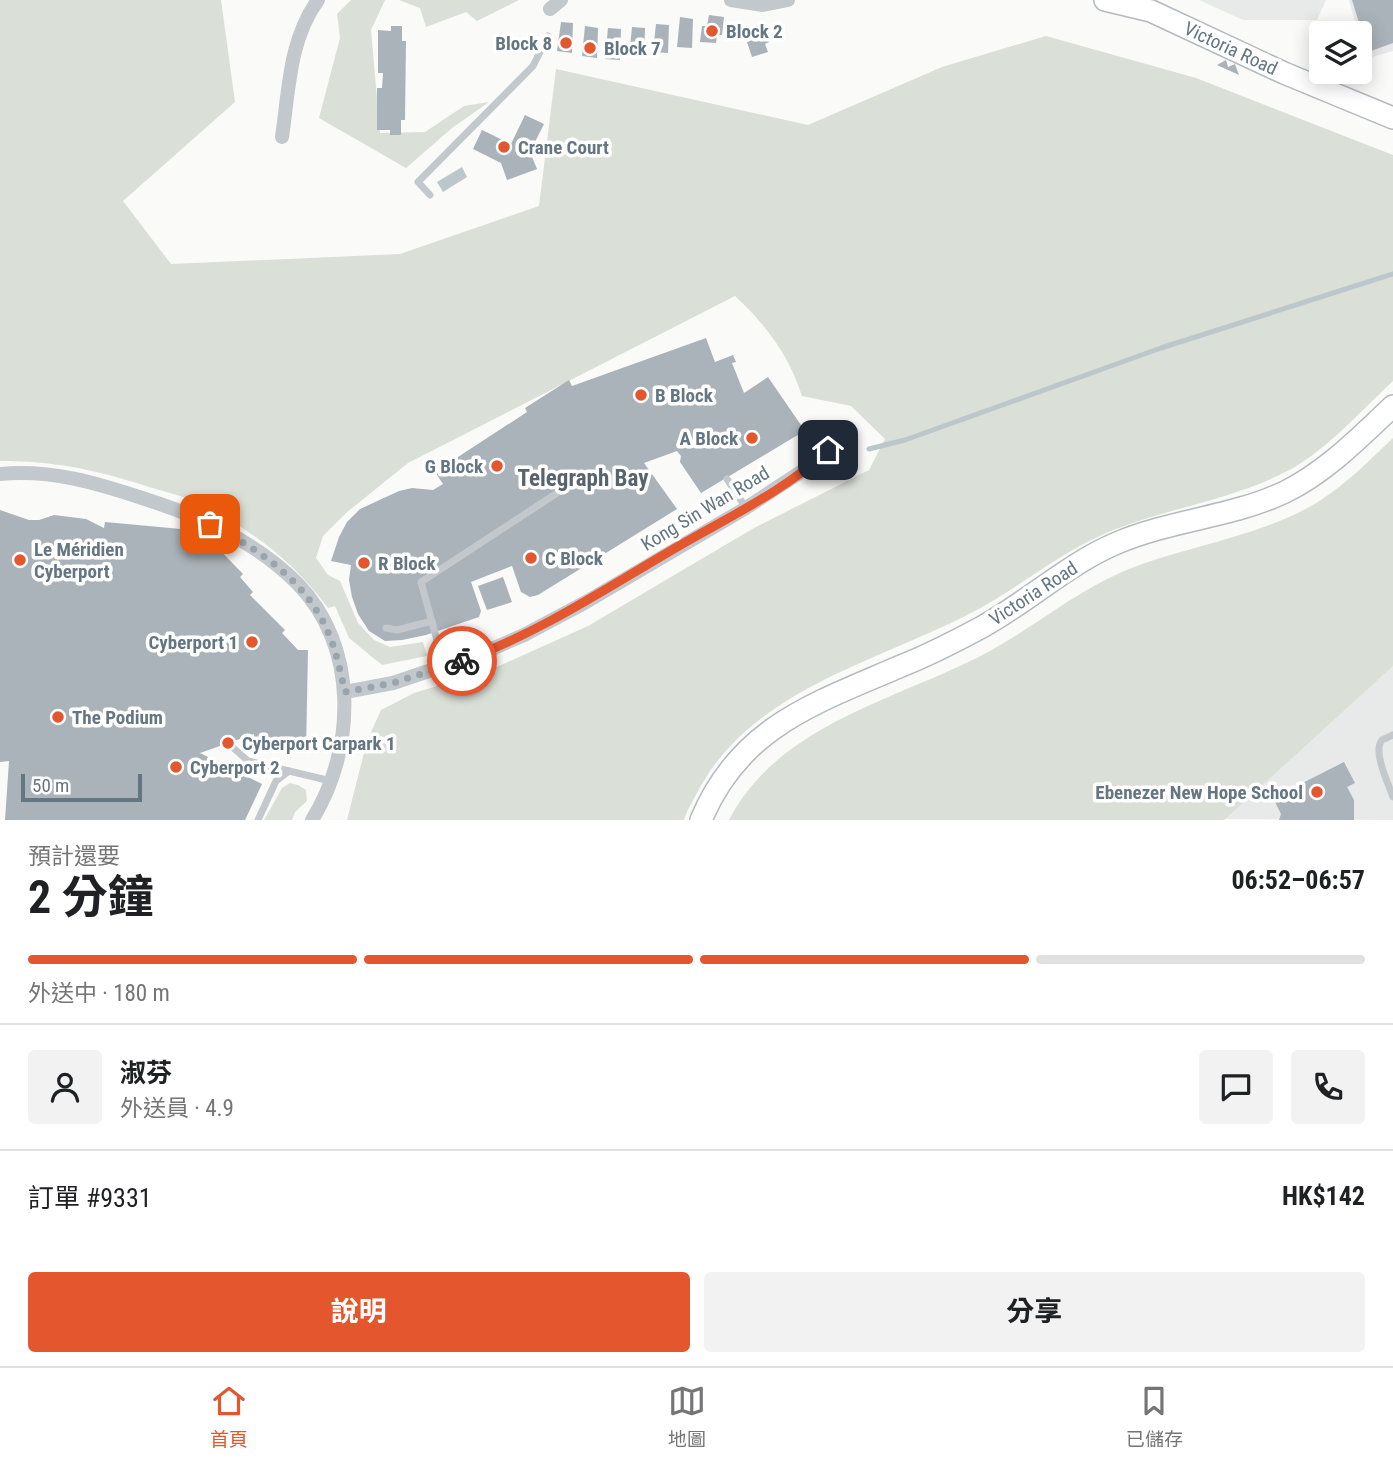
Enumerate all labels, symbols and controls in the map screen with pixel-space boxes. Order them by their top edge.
street label: Victoria Road [1180,17,1281,80]
place label: Block 2 [726,20,783,43]
map controls [1309,21,1372,84]
button: layers [1309,21,1372,84]
marker: Block 2 [704,23,720,39]
place label: Block 8 [495,32,552,55]
marker: Block 8 [558,35,574,51]
place label: Block 7 [604,37,661,60]
marker: Block 7 [582,40,598,56]
place label: Crane Court [518,136,609,159]
marker: Crane Court [496,139,512,155]
place label: B Block [655,384,714,407]
marker: B Block [633,387,649,403]
pin [798,420,858,480]
place label: A Block [680,427,739,450]
marker: A Block [744,430,760,446]
icon: home [809,431,847,469]
place label: G Block [425,455,484,478]
marker: G Block [489,458,505,474]
street label: Kong Sin Wan Road [637,461,773,556]
district label: Telegraph Bay [518,465,649,492]
pin [180,494,240,554]
icon: bag [191,505,229,543]
place label: Le Méridien Cyberport [34,538,124,583]
place label: C Block [545,547,604,570]
marker: C Block [523,550,539,566]
marker: Le Méridien Cyberport [12,552,28,568]
place label: R Block [378,552,437,575]
marker: R Block [356,555,372,571]
street label: Victoria Road [985,556,1082,630]
courier [427,626,497,696]
place label: Cyberport 1 [149,631,238,654]
marker: Cyberport 1 [244,634,260,650]
icon: bike [443,642,481,680]
place label: The Podium [72,706,163,729]
marker: The Podium [50,709,66,725]
place label: Cyberport Carpark 1 [242,732,396,755]
marker: Cyberport Carpark 1 [220,735,236,751]
place label: Cyberport 2 [190,756,280,779]
marker: Cyberport 2 [168,759,184,775]
scale bar [21,771,142,803]
text: 50 m [32,774,69,797]
place label: Ebenezer New Hope School [1095,781,1303,804]
marker: Ebenezer New Hope School [1309,784,1325,800]
text: 預計還要 [28,843,120,870]
text: 06:52–06:57 [1231,865,1365,895]
text: 2 分鐘 [28,870,154,924]
text: 外送中 · 180 m [28,980,170,1007]
button: person [28,1050,102,1124]
button: chat [1199,1050,1273,1124]
button: phone [1291,1050,1365,1124]
text: 淑芬 [120,1058,172,1088]
text: 外送員 · 4.9 [120,1095,234,1122]
text: HK$142 [1282,1181,1365,1211]
text: 訂單 #9331 [28,1183,152,1213]
button: 說明 [28,1272,690,1352]
button: 分享 [704,1272,1365,1352]
tab: 首頁 [210,1382,248,1451]
tab: 地圖 [668,1382,706,1451]
tab: 已儲存 [1126,1382,1183,1451]

